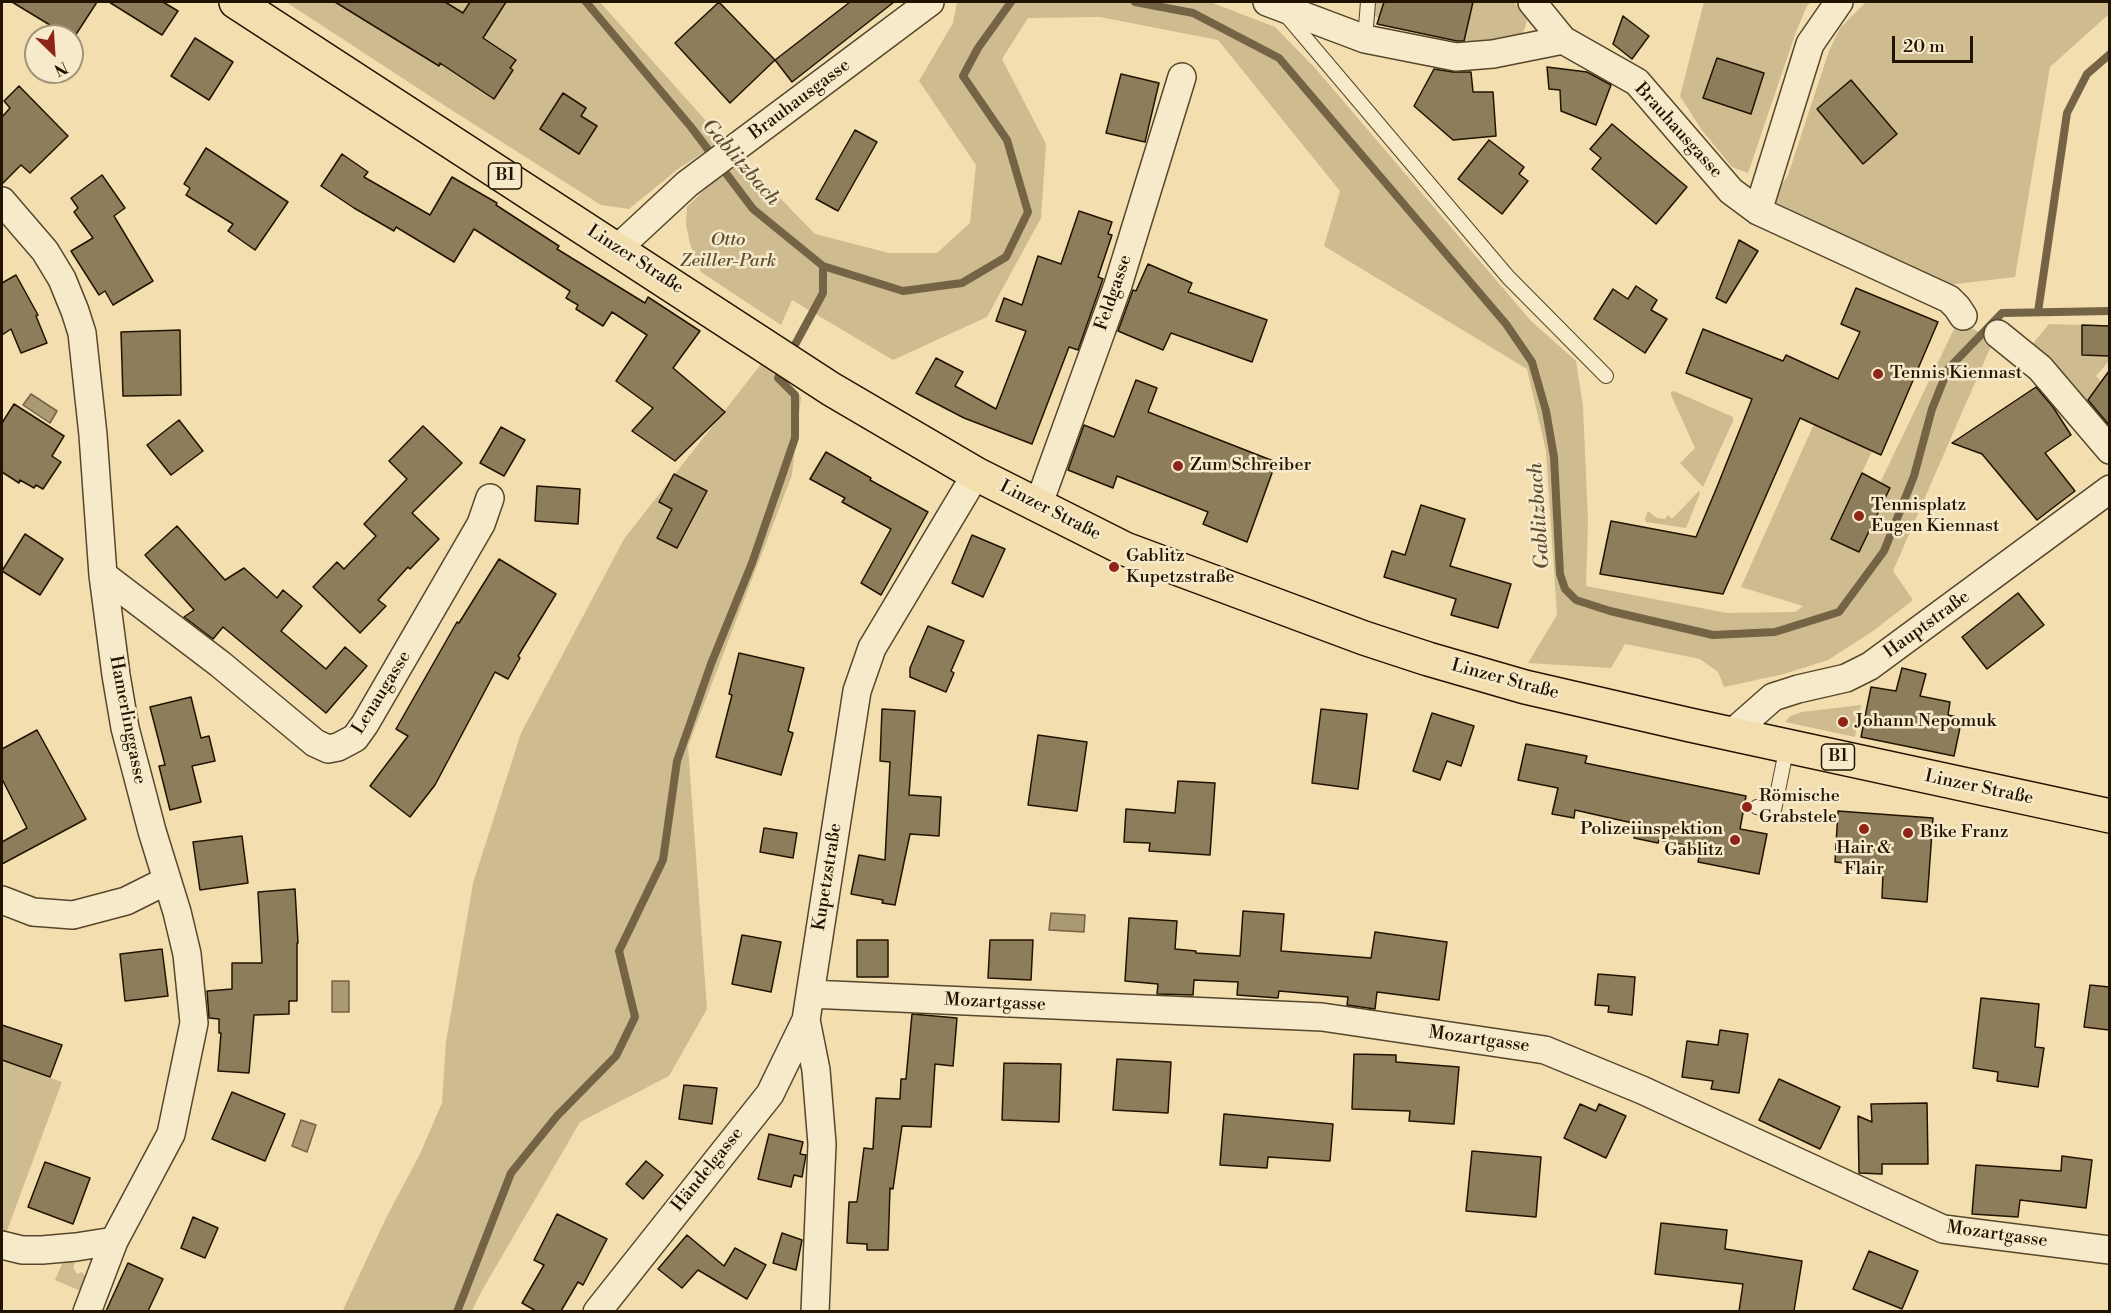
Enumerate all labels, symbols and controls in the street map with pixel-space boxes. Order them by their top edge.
north arrow [24,24,84,84]
scale bar [1895,24,1976,62]
text: 20 m [1903,35,1945,58]
street label: Brauhausgasse [745,55,855,145]
text: N [51,57,71,80]
street label: Brauhausgasse [1629,79,1727,183]
water label: Gablitzbach [696,115,784,211]
road number: B1 [488,163,522,189]
street label: Linzer Straße [583,221,687,299]
park label: Otto Zeiller-Park [680,230,776,272]
street label: Feldgasse [1091,252,1137,334]
place label: Tennis Kiennast [1890,363,2022,385]
marker: Tennis Kiennast [1871,367,1885,381]
place label: Zum Schreiber [1190,455,1311,477]
marker: Zum Schreiber [1171,459,1185,473]
water label: Gablitzbach [1524,462,1556,570]
street label: Linzer Straße [996,476,1104,546]
place label: Tennisplatz Eugen Kiennast [1871,495,1999,538]
marker: Tennisplatz Eugen Kiennast [1852,509,1866,523]
place label: Gablitz Kupetzstraße [1126,546,1235,588]
marker: Gablitz Kupetzstraße [1107,560,1121,574]
street label: Hauptstraße [1880,587,1974,663]
street label: Lenaugasse [348,647,416,739]
street label: Hamerlinggasse [104,654,150,786]
street label: Linzer Straße [1449,655,1561,705]
place label: Johann Nepomuk [1855,711,1996,733]
marker: Johann Nepomuk [1836,715,1850,729]
road number: B1 [1822,744,1854,770]
street label: Linzer Straße [1923,766,2035,810]
place label: Römische Grabstele [1759,786,1840,828]
marker: Römische Grabstele [1740,800,1754,814]
place label: Polizeiinspektion Gablitz [1580,819,1723,862]
street label: Kupetzstraße [809,822,847,932]
marker: Hair & Flair [1857,822,1871,836]
place label: Bike Franz [1920,822,2008,844]
marker: Bike Franz [1901,826,1915,840]
marker: Polizeiinspektion Gablitz [1728,833,1742,847]
place label: Hair & Flair [1836,838,1892,880]
street label: Mozartgasse [944,990,1046,1016]
street label: Mozartgasse [1427,1022,1531,1058]
street label: Händelgasse [667,1123,749,1217]
street label: Mozartgasse [1945,1217,2049,1253]

